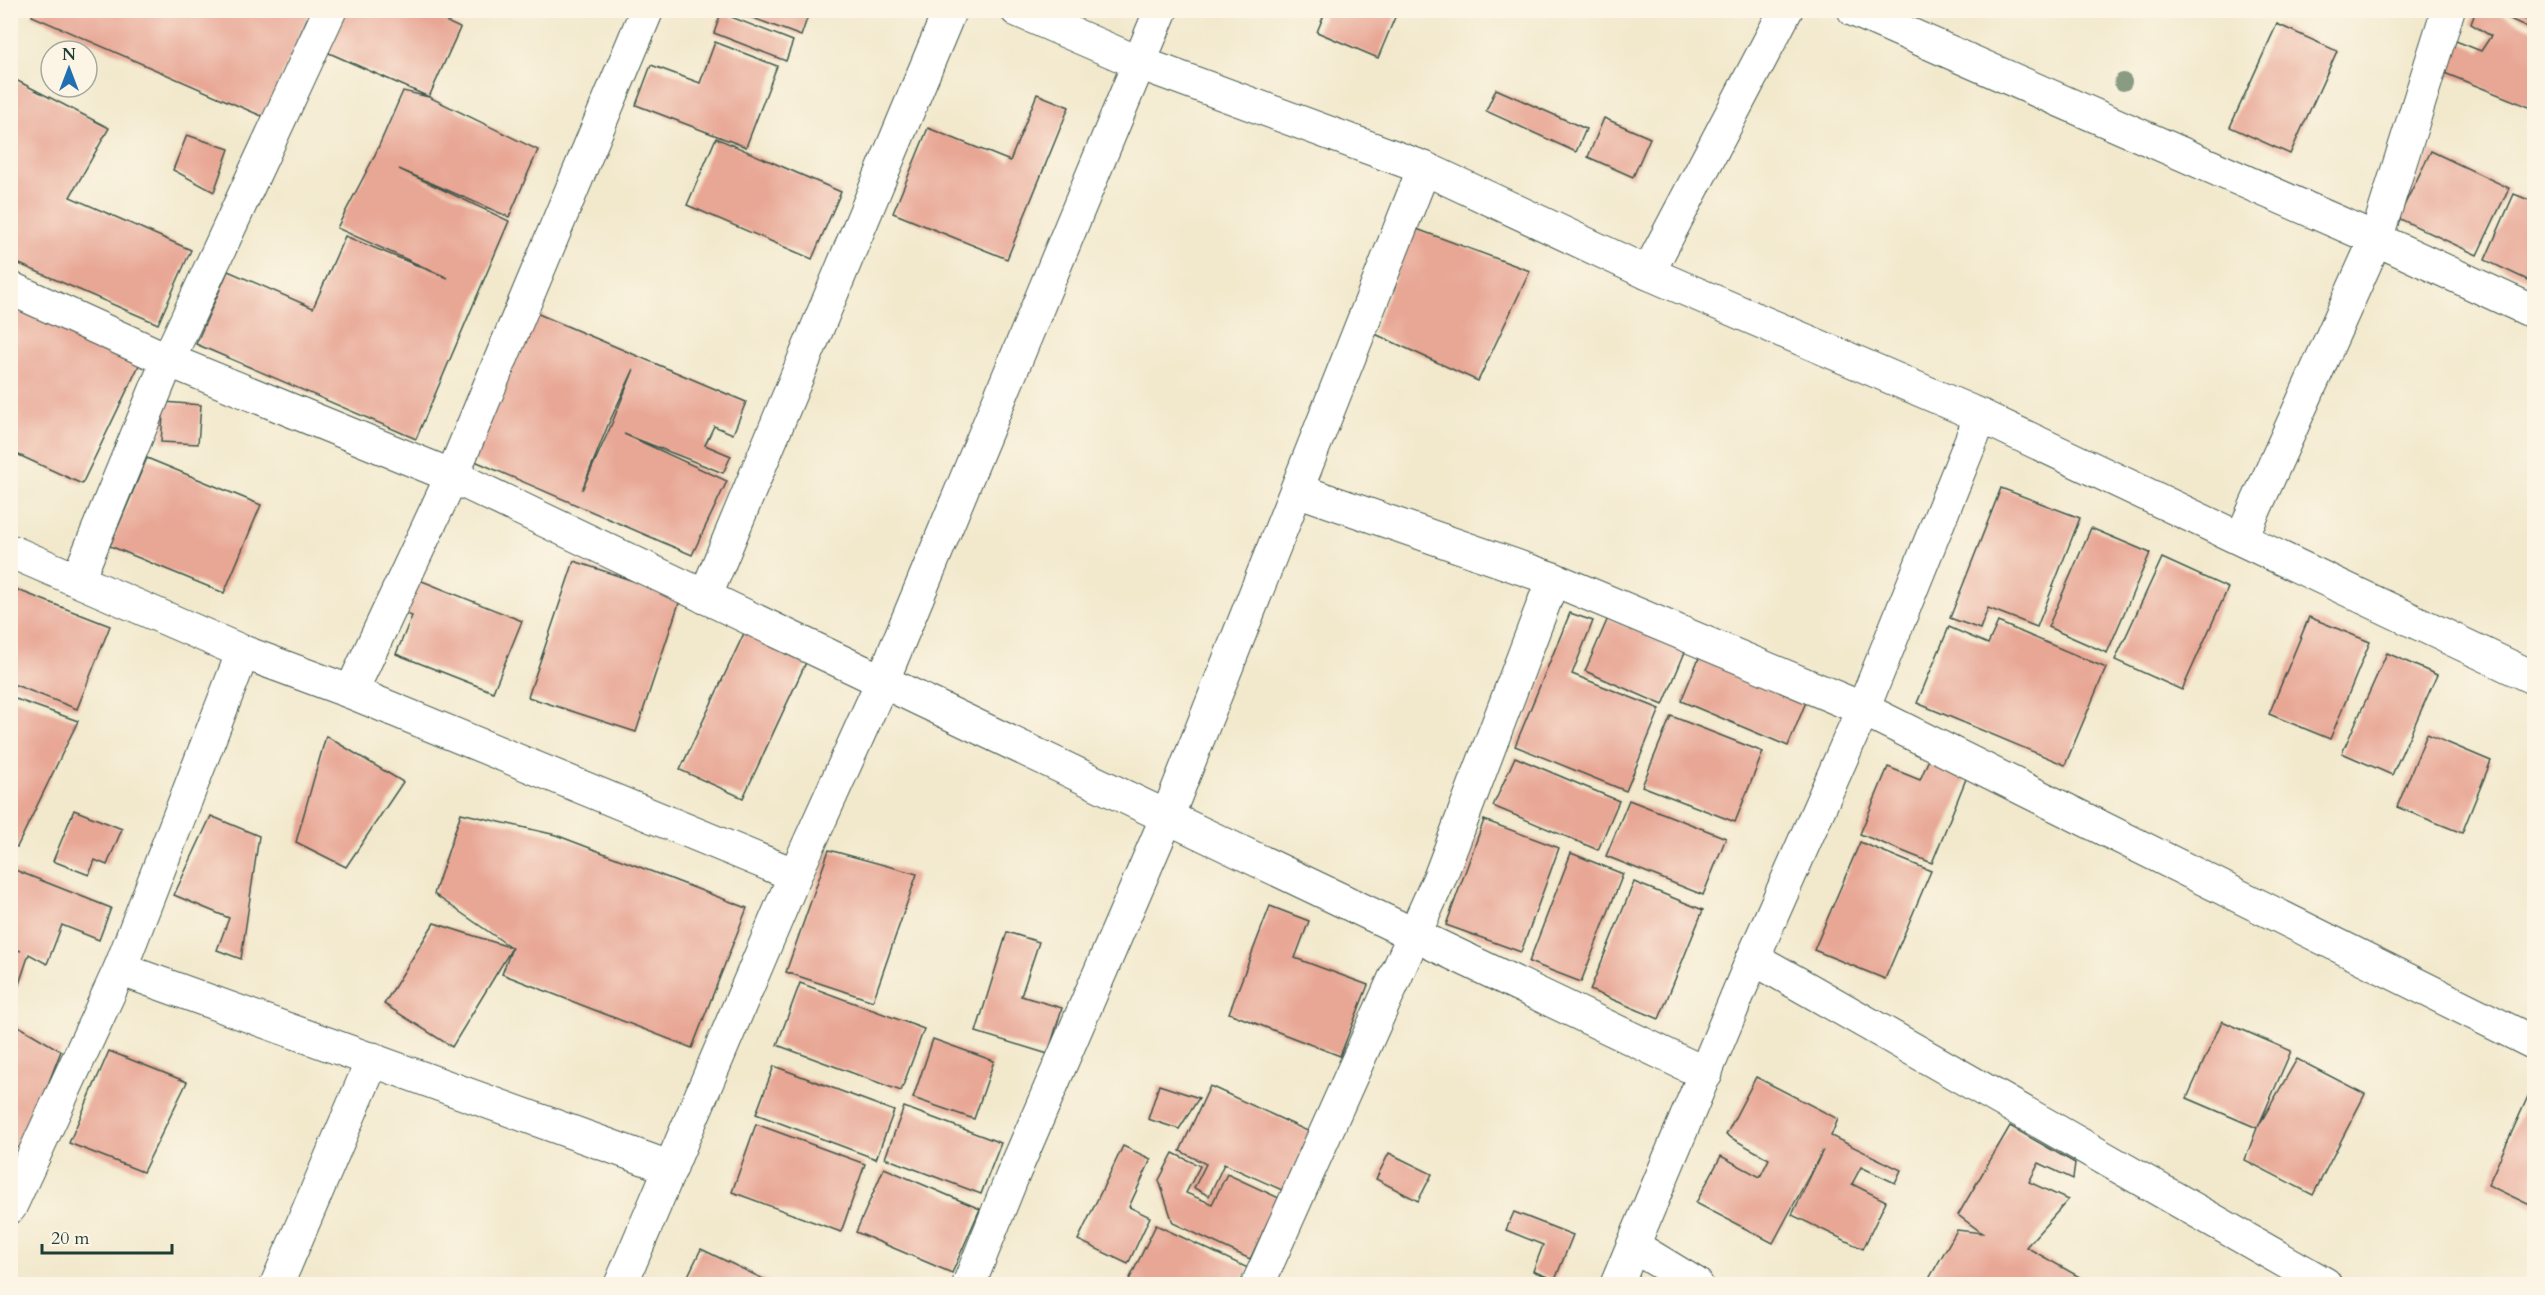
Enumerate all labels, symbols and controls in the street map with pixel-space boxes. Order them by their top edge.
north arrow [39,39,99,99]
text: N [62,44,76,66]
scale bar [42,1217,172,1255]
text: 20 m [51,1226,90,1251]

